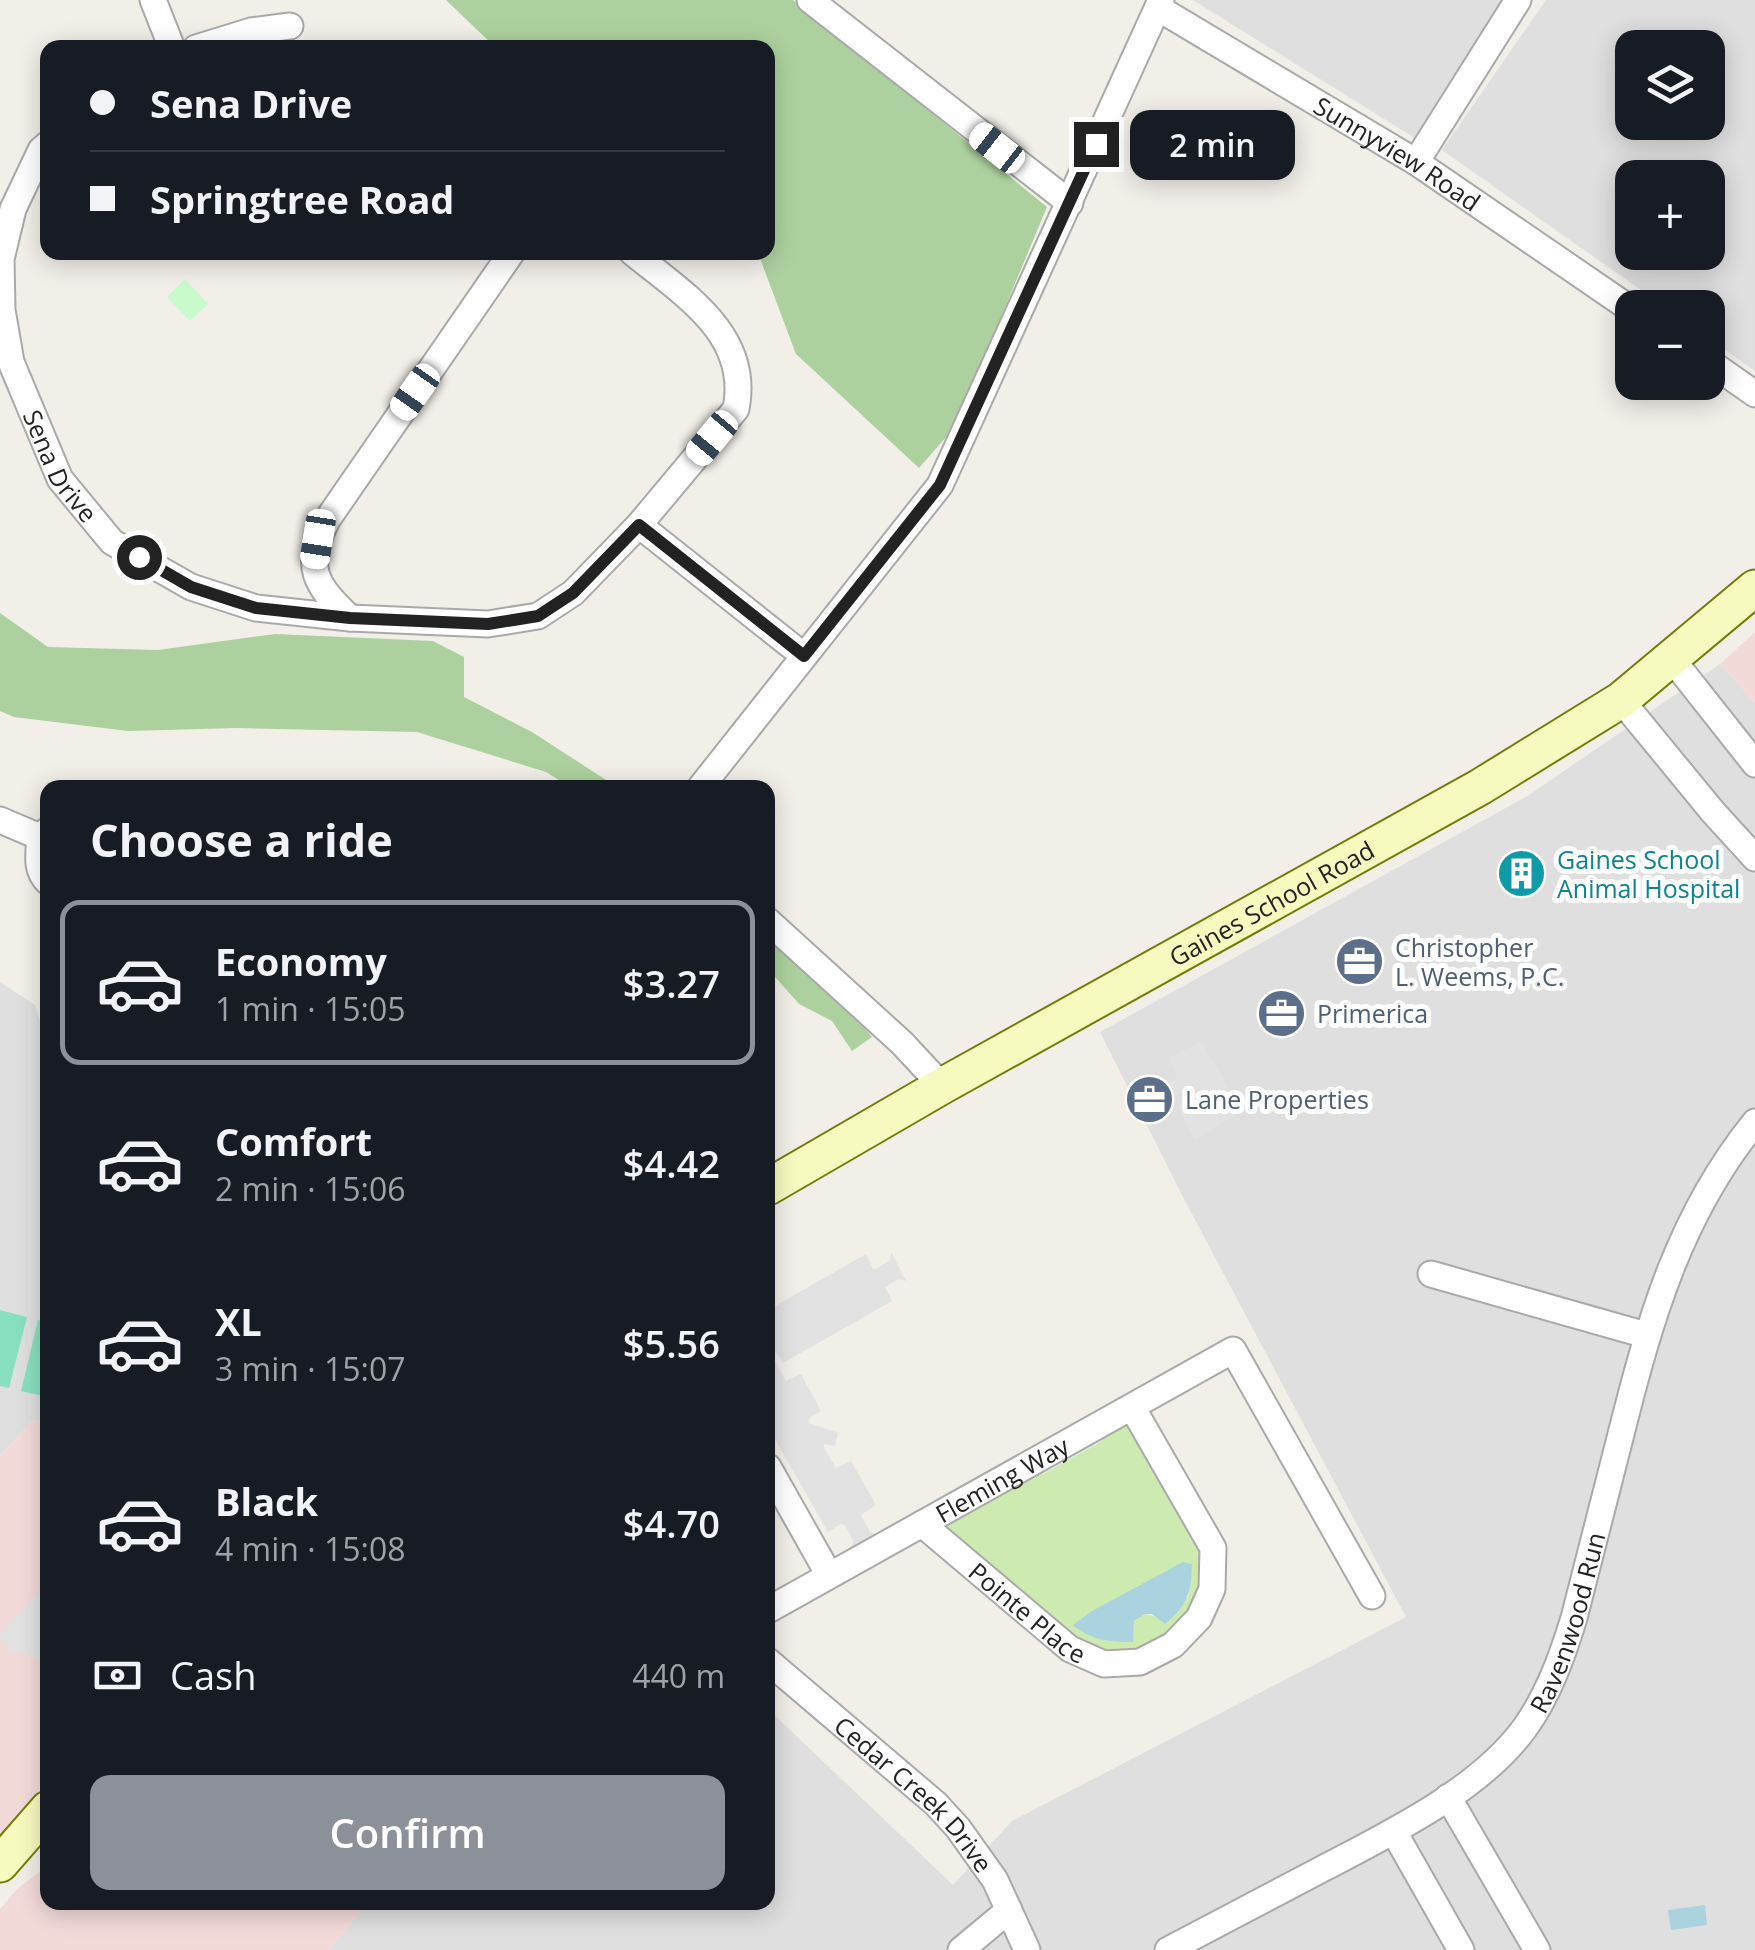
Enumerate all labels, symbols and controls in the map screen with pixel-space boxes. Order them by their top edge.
map controls [1615,30,1725,400]
button: layers [1615,30,1725,140]
text: Sena Drive [150,77,352,129]
street label: Sunnyview Road [1308,88,1487,218]
callout: 2 min [1131,109,1296,179]
car [964,118,1030,178]
route end [1074,122,1119,167]
text: 2 min [1169,123,1256,166]
button: + [1615,160,1725,270]
text: Springtree Road [150,173,454,225]
button: − [1615,290,1725,400]
car [386,359,444,425]
street label: Sena Drive [16,404,105,529]
car [681,405,743,471]
car [298,507,338,571]
route start [117,535,162,580]
text: Choose a ride [90,809,393,870]
street label: Gaines School Road [1163,832,1380,974]
place label: Gaines School Animal Hospital [1557,842,1740,905]
building icon: Gaines School Animal Hospital [1496,847,1548,899]
place label: Christopher L. Weems, P.C. [1395,930,1564,993]
text: Economy [215,935,387,987]
office icon: Christopher L. Weems, P.C. [1334,935,1386,987]
icon: car [95,938,185,1028]
text: $3.27 [623,957,720,1009]
text: 1 min · 15:05 [215,987,406,1030]
office icon: Primerica [1256,987,1308,1039]
place label: Primerica [1317,996,1428,1030]
office icon: Lane Properties [1124,1073,1176,1125]
place label: Lane Properties [1185,1082,1369,1116]
text: Comfort [215,1115,372,1167]
icon: car [95,1118,185,1208]
text: $4.42 [623,1137,720,1189]
text: 2 min · 15:06 [215,1167,406,1210]
text: XL [215,1295,262,1347]
icon: car [95,1298,185,1388]
text: $5.56 [623,1317,720,1369]
text: 3 min · 15:07 [215,1347,406,1390]
street label: Fleming Way [929,1428,1075,1530]
text: Black [215,1475,318,1527]
icon: car [95,1478,185,1568]
text: $4.70 [623,1497,720,1549]
text: 4 min · 15:08 [215,1527,406,1570]
street label: Ravenwood Run [1521,1528,1612,1719]
street label: Pointe Place [962,1554,1091,1671]
icon: cash [90,1648,145,1703]
text: Cash [170,1649,256,1701]
text: 440 m [632,1654,725,1697]
street label: Cedar Creek Drive [828,1708,1001,1879]
button: Confirm [90,1775,725,1890]

